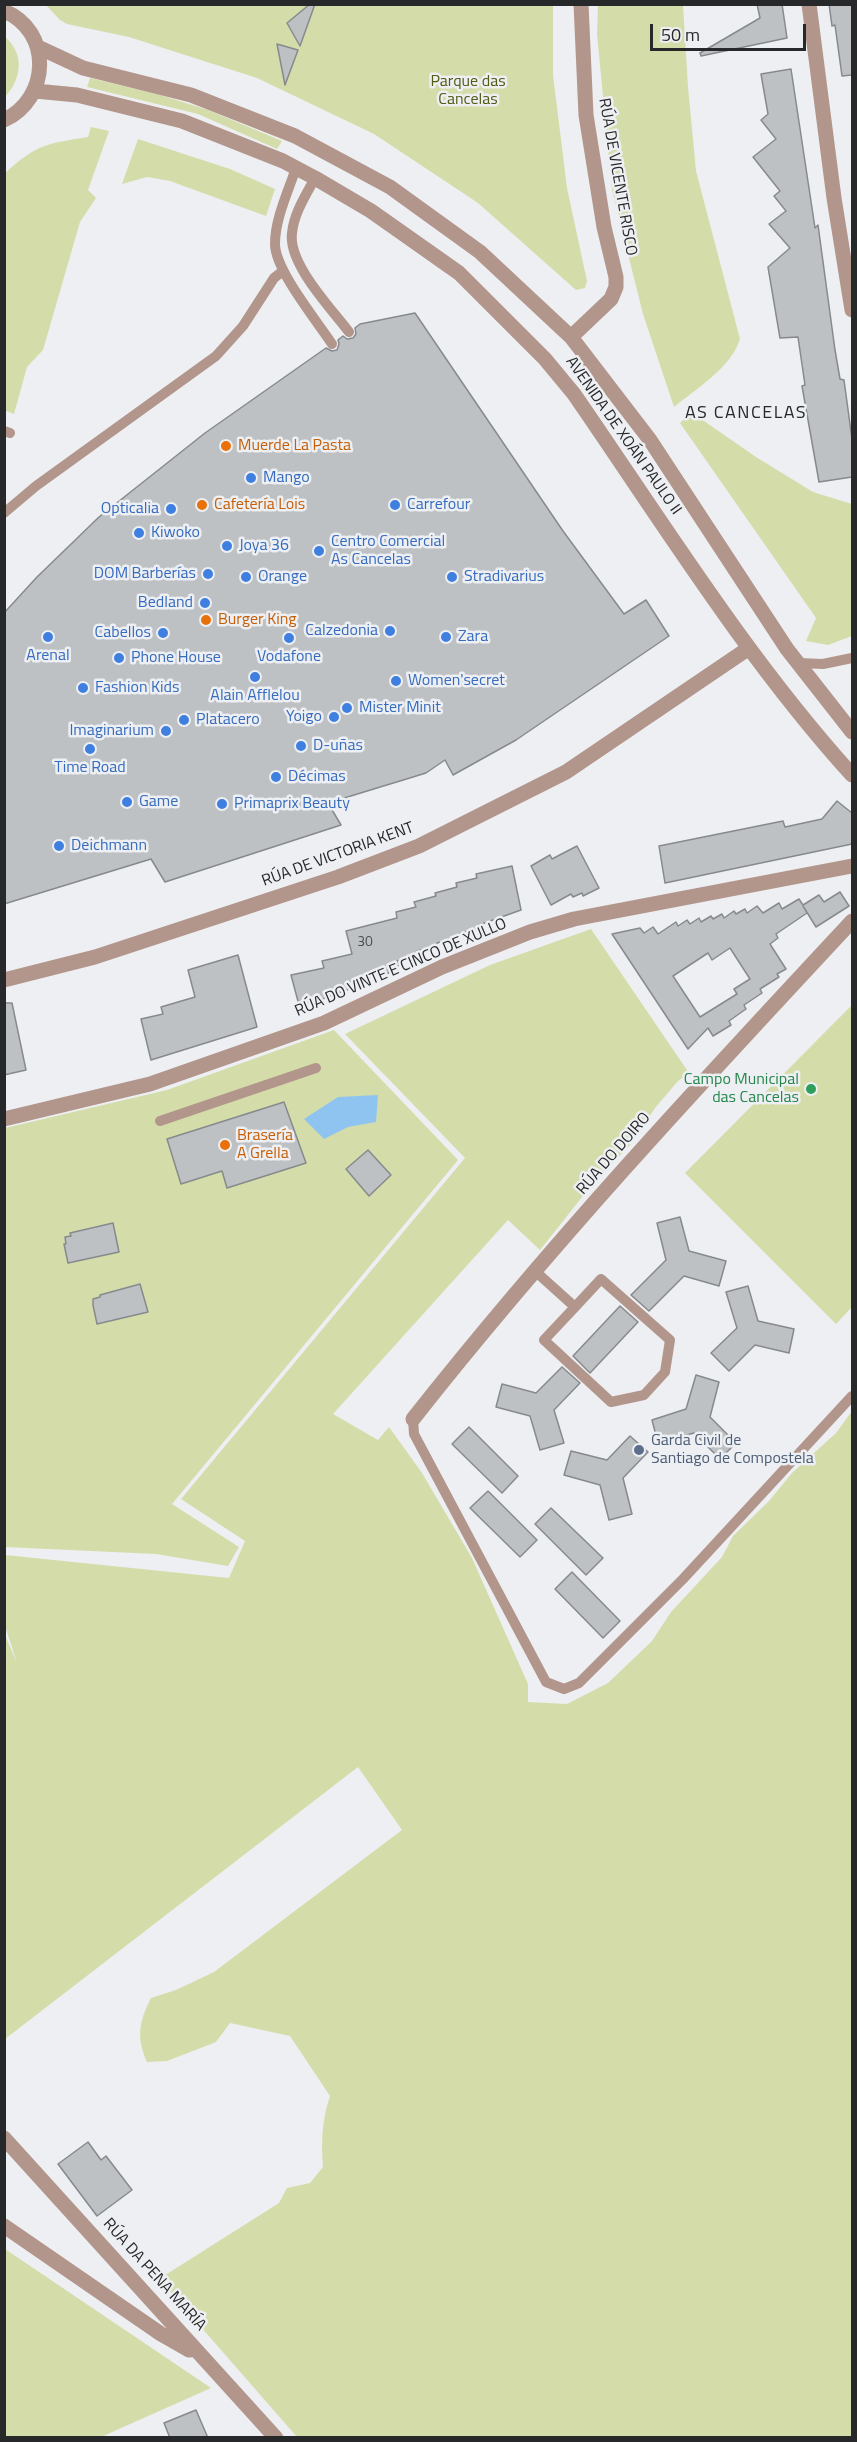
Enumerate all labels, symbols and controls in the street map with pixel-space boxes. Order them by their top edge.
scale bar [653,12,809,50]
text: 50 m [661,21,700,48]
park label: Parque das Cancelas [430,72,506,110]
street label: RÚA DE VICENTE RISCO [594,97,640,257]
street label: AVENIDA DE XOÁN PAULO II [561,353,685,519]
district label: AS CANCELAS [685,403,807,425]
place label: Muerde La Pasta [238,436,351,456]
marker: Muerde La Pasta [219,439,233,453]
place label: Mango [263,468,310,488]
marker: Mango [244,471,258,485]
place label: Cafetería Lois [214,495,305,515]
place label: Carrefour [407,495,470,515]
marker: Cafetería Lois [195,498,209,512]
marker: Carrefour [388,498,402,512]
place label: Opticalia [101,499,159,519]
marker: Opticalia [164,502,178,516]
place label: Kiwoko [151,523,200,543]
marker: Kiwoko [132,526,146,540]
place label: Centro Comercial As Cancelas [331,532,445,570]
place label: Joya 36 [239,536,289,556]
marker: Joya 36 [220,539,234,553]
marker: Centro Comercial As Cancelas [312,544,326,558]
place label: DOM Barberías [94,564,196,584]
marker: DOM Barberías [201,567,215,581]
place label: Orange [258,567,307,587]
place label: Stradivarius [464,567,544,587]
marker: Orange [239,570,253,584]
marker: Stradivarius [445,570,459,584]
place label: Bedland [138,593,193,613]
marker: Bedland [198,596,212,610]
place label: Burger King [218,610,297,630]
marker: Burger King [199,613,213,627]
place label: Calzedonia [305,621,378,641]
place label: Cabellos [95,623,151,643]
marker: Calzedonia [383,624,397,638]
marker: Cabellos [156,626,170,640]
place label: Zara [458,627,488,647]
marker: Arenal [41,630,55,644]
marker: Zara [439,630,453,644]
marker: Vodafone [282,631,296,645]
place label: Arenal [26,646,70,666]
place label: Vodafone [257,647,321,667]
place label: Phone House [131,648,221,668]
marker: Phone House [112,651,126,665]
marker: Alain Afflelou [248,670,262,684]
place label: Women'secret [408,671,505,691]
marker: Women'secret [389,674,403,688]
place label: Fashion Kids [95,678,180,698]
marker: Fashion Kids [76,681,90,695]
place label: Alain Afflelou [210,686,300,706]
place label: Mister Minit [359,698,441,718]
marker: Mister Minit [340,701,354,715]
place label: Yoigo [286,707,322,727]
place label: Platacero [196,710,260,730]
marker: Yoigo [327,710,341,724]
marker: Platacero [177,713,191,727]
place label: Imaginarium [69,721,154,741]
marker: Imaginarium [159,724,173,738]
place label: D-uñas [313,736,363,756]
marker: D-uñas [294,739,308,753]
marker: Time Road [83,742,97,756]
place label: Time Road [54,758,126,778]
place label: Décimas [288,767,346,787]
marker: Décimas [269,770,283,784]
place label: Game [139,792,178,812]
place label: Primaprix Beauty [234,794,350,814]
marker: Game [120,795,134,809]
marker: Primaprix Beauty [215,797,229,811]
street label: RÚA DE VICTORIA KENT [259,819,417,891]
place label: Deichmann [71,836,147,856]
marker: Deichmann [52,839,66,853]
street label: RÚA DO VINTE E CINCO DE XULLO [292,915,510,1021]
house number: 30 [357,935,373,951]
place label: Campo Municipal das Cancelas [684,1070,799,1108]
marker: Campo Municipal das Cancelas [804,1082,818,1096]
street label: RÚA DO DOIRO [573,1109,655,1199]
place label: Brasería A Grella [237,1126,293,1164]
marker: Brasería A Grella [218,1138,232,1152]
place label: Garda Civil de Santiago de Compostela [651,1431,814,1469]
marker: Garda Civil de Santiago de Compostela [632,1443,646,1457]
street label: RÚA DA PENA MARÍA [98,2215,210,2335]

